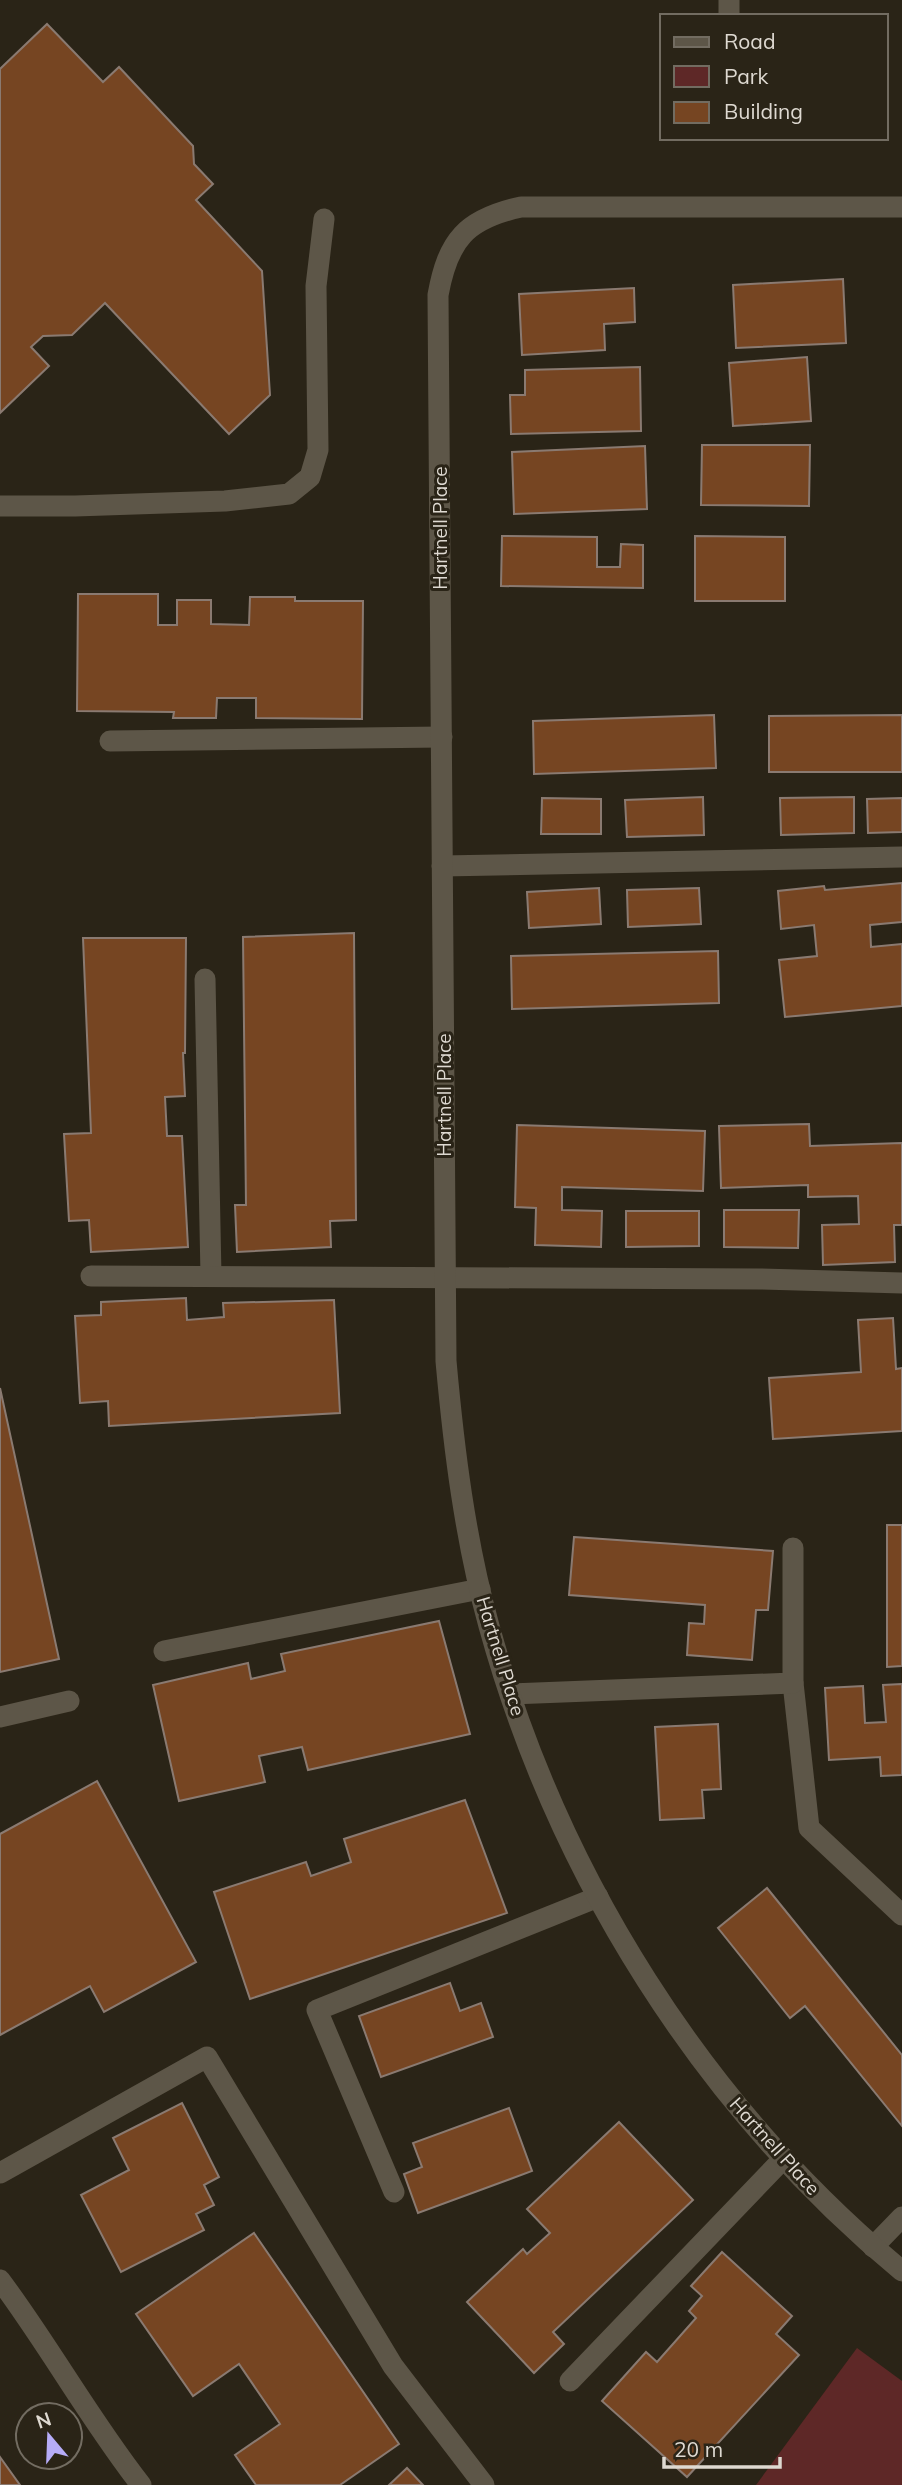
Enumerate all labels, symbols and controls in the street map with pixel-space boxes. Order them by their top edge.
legend [660,14,888,140]
text: Road [724,28,775,54]
text: Park [724,63,768,89]
text: Building [724,98,803,124]
street label: Hartnell Place [428,466,452,590]
street label: Hartnell Place [432,1033,456,1157]
street label: Hartnell Place [471,1594,531,1718]
street label: Hartnell Place [725,2092,825,2200]
north arrow [14,2401,84,2471]
text: N [33,2406,54,2434]
scale bar [664,2426,780,2470]
text: 20 m [674,2436,723,2462]

